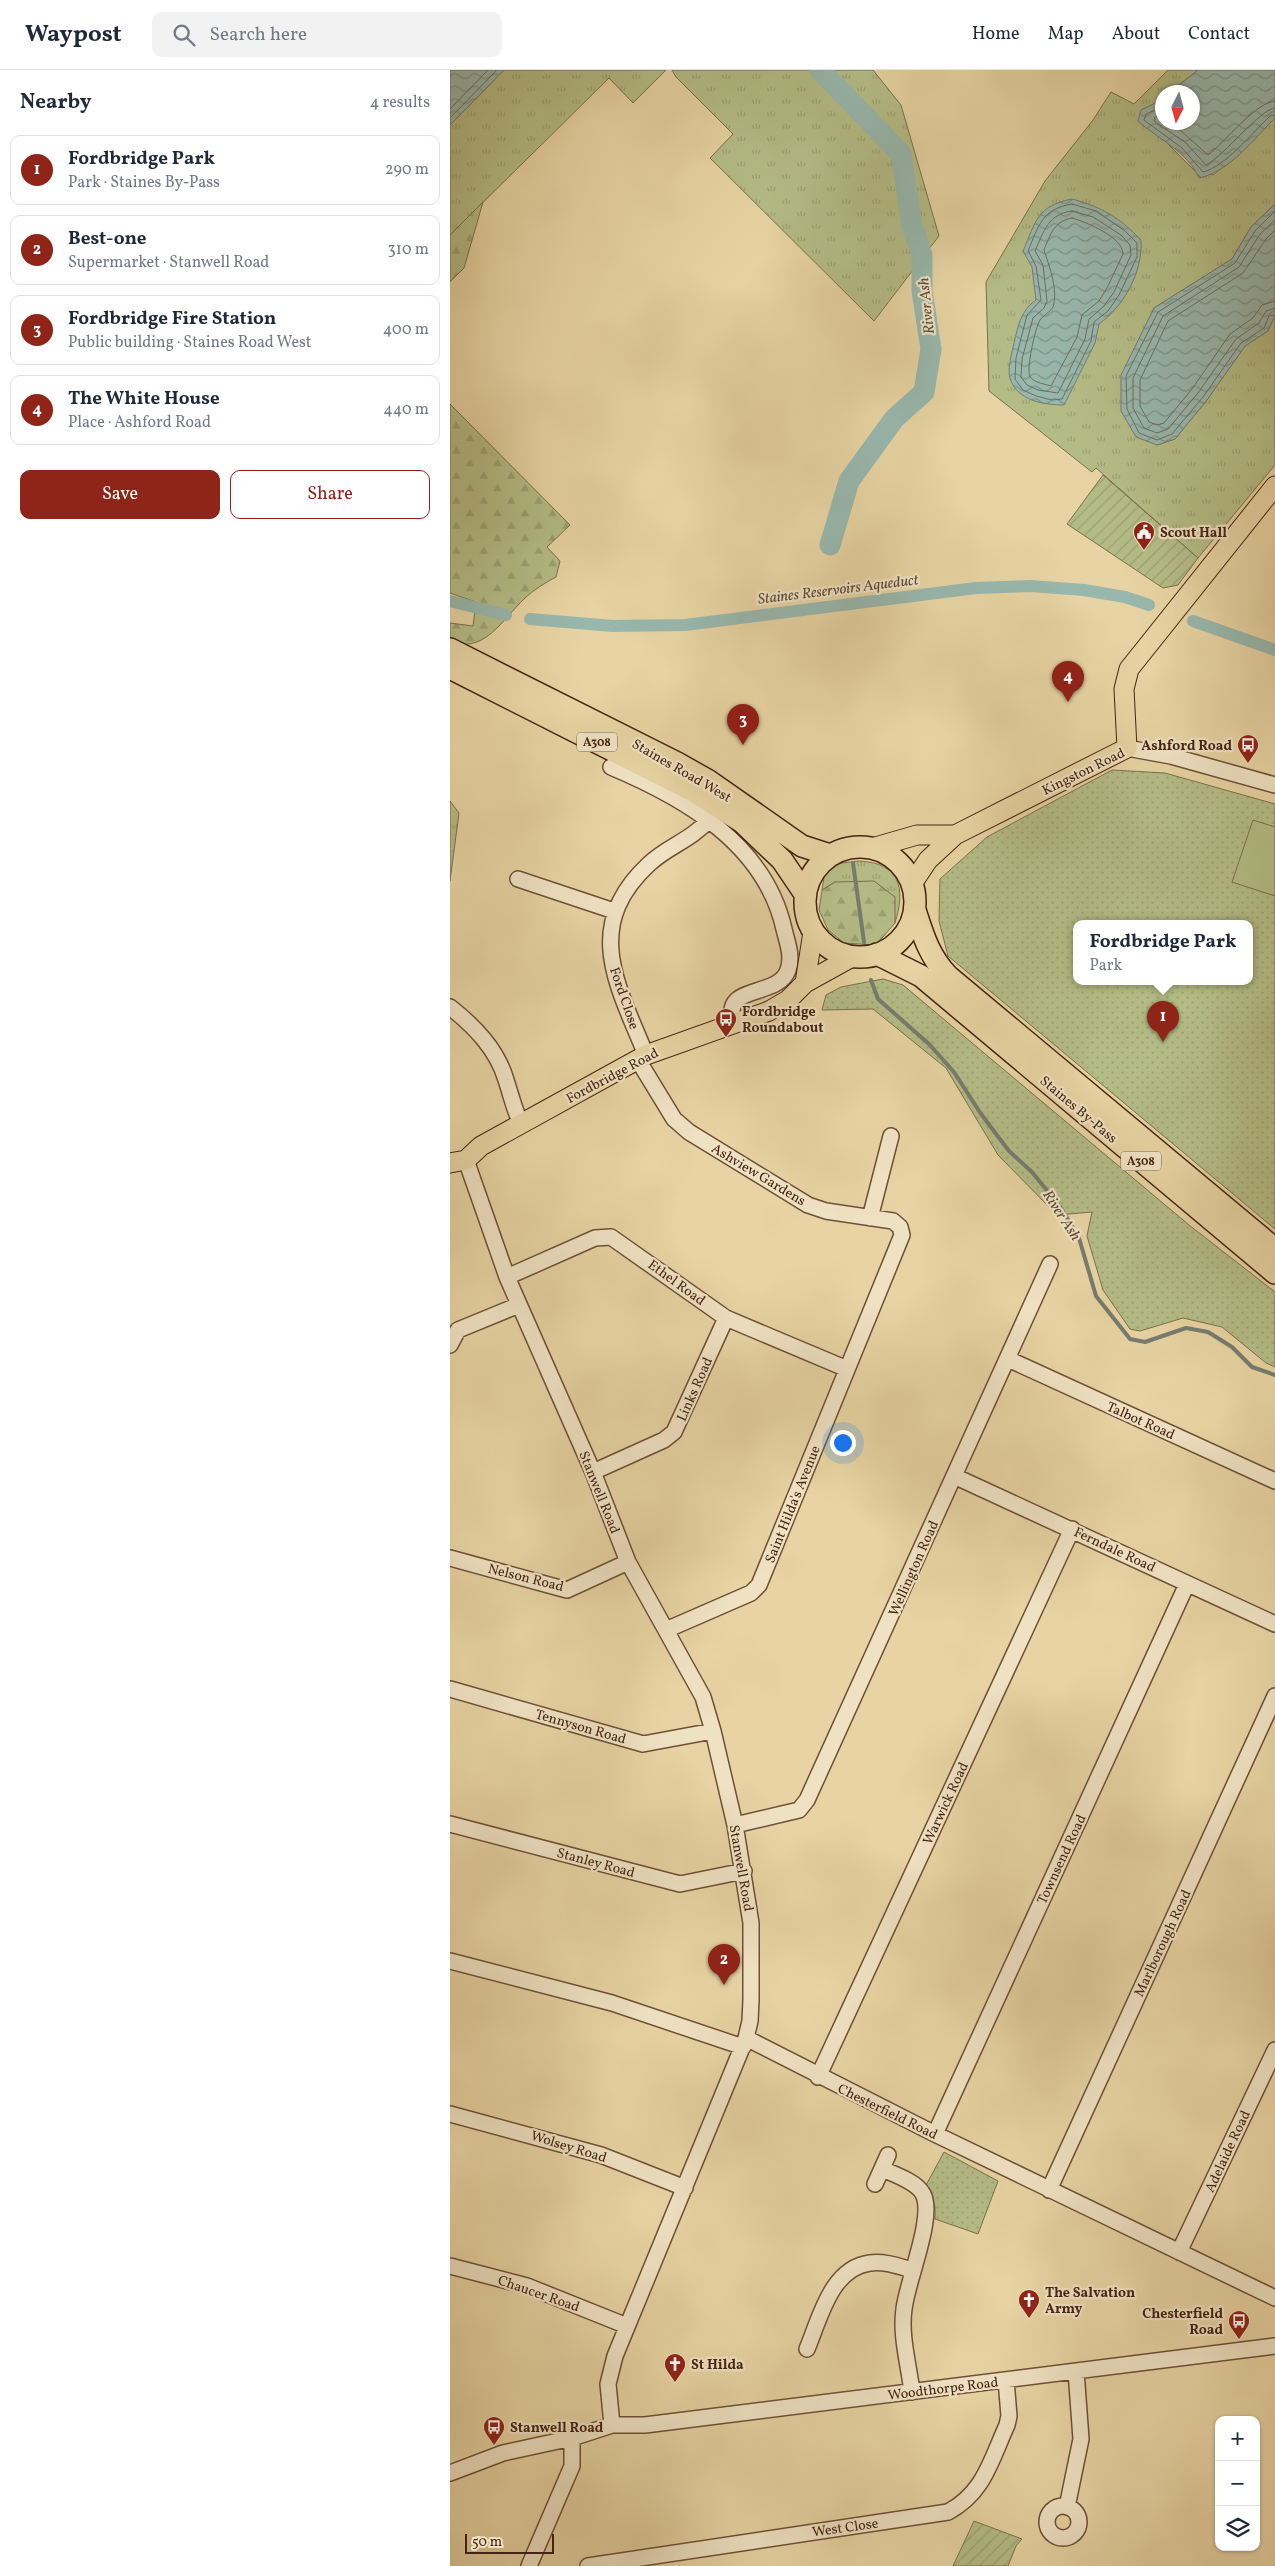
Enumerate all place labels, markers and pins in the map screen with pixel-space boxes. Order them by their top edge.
public building icon: Scout Hall [1132,520,1156,551]
place label: Scout Hall [1160,524,1227,543]
pin: 4 [1052,661,1084,702]
pin: 3 [727,704,759,745]
bus stop icon: Ashford Road [1236,733,1260,764]
place label: Ashford Road [1141,737,1232,756]
pin: 1 [1147,1001,1179,1042]
place label: Fordbridge Roundabout [742,1003,823,1038]
bus stop icon: Fordbridge Roundabout [714,1007,738,1038]
pin: 2 [708,1944,740,1985]
place label: The Salvation Army [1045,2284,1135,2319]
church icon: The Salvation Army [1017,2288,1041,2319]
place label: Chesterfield Road [1142,2305,1223,2340]
bus stop icon: Chesterfield Road [1227,2309,1251,2340]
church icon: St Hilda [663,2352,687,2383]
place label: St Hilda [691,2356,744,2375]
bus stop icon: Stanwell Road [482,2415,506,2446]
place label: Stanwell Road [510,2419,604,2438]

